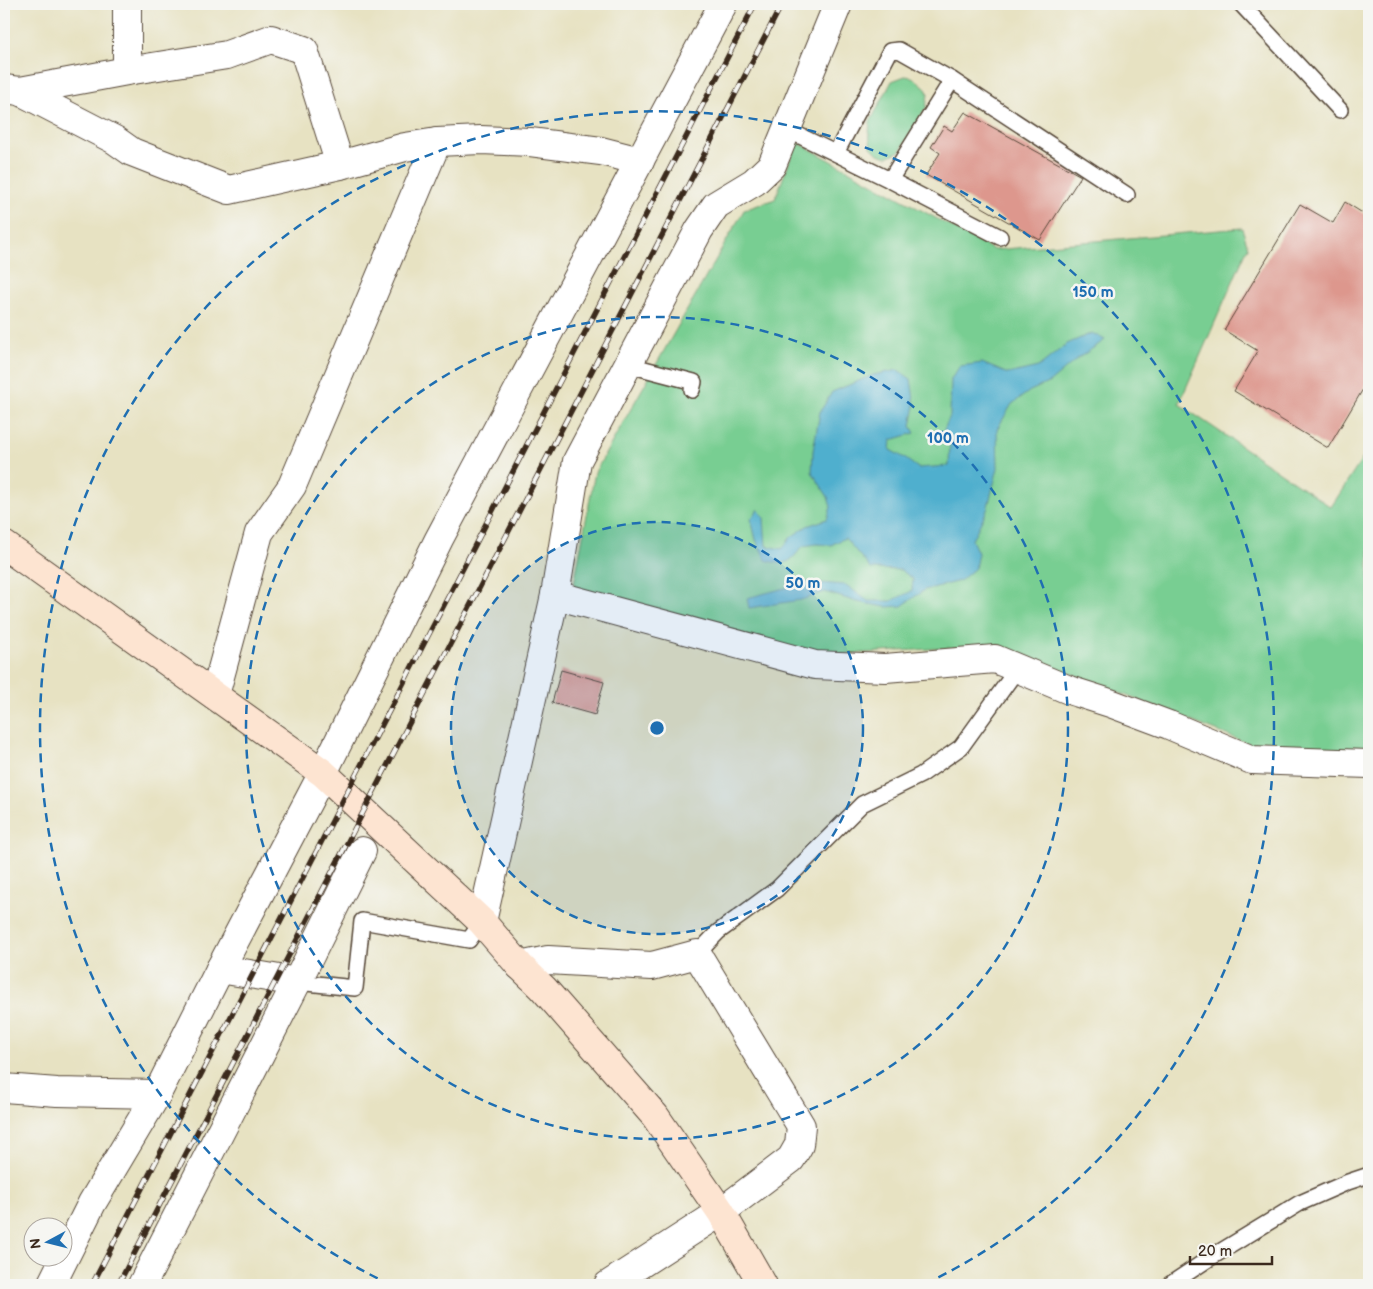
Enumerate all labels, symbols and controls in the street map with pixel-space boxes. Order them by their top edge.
text: 150 m [1072,283,1114,302]
text: 100 m [927,429,969,448]
text: 50 m [786,574,821,593]
centre of rings [648,719,666,737]
north arrow [22,1216,72,1266]
scale bar [1190,1234,1273,1266]
text: N [27,1237,45,1250]
text: 20 m [1198,1242,1232,1261]

